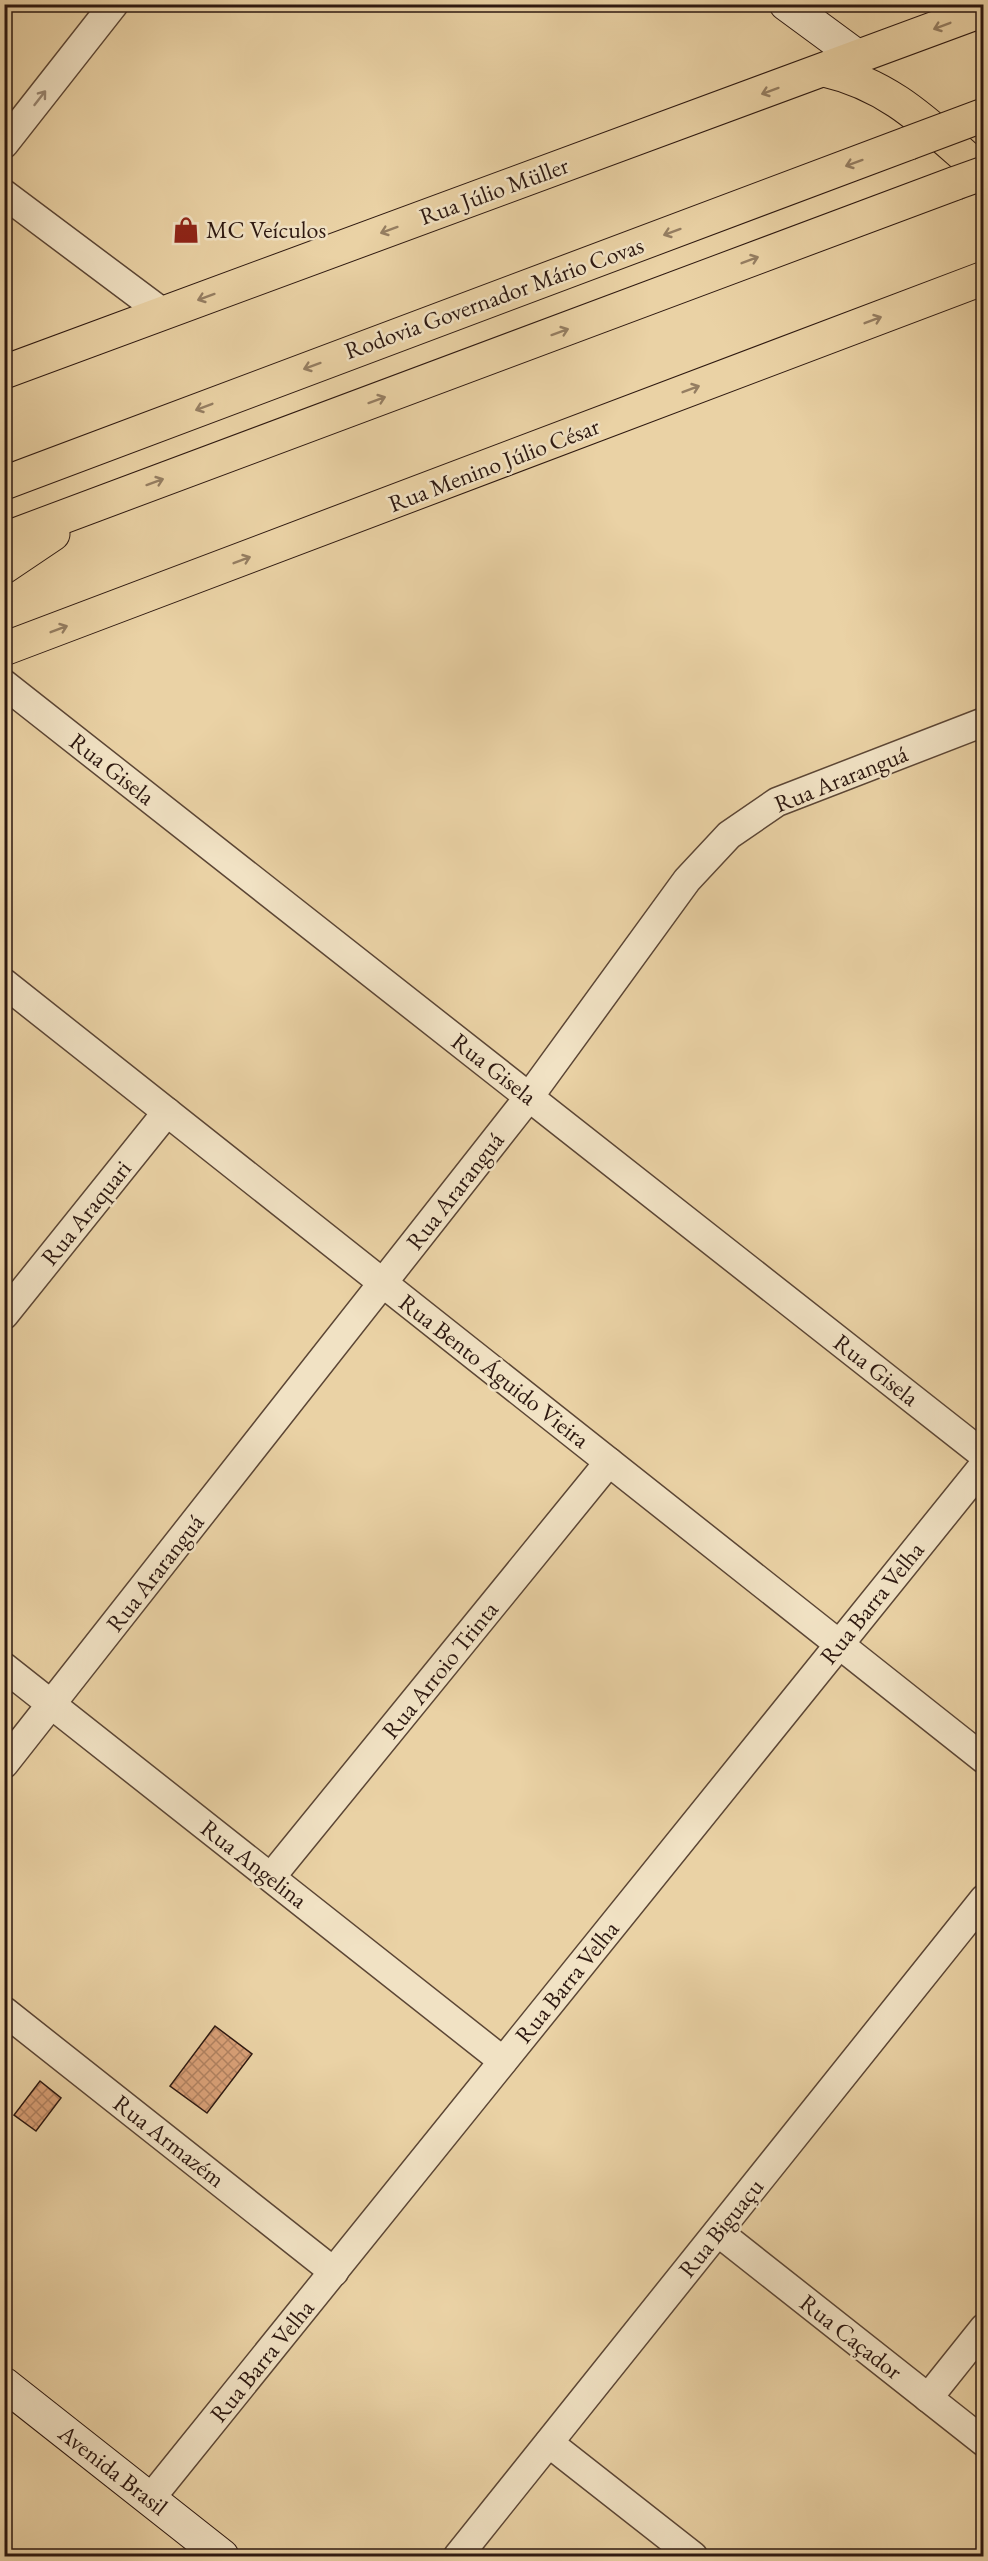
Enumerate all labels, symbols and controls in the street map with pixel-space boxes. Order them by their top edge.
one-way arrow [934,21,952,32]
one-way arrow [761,86,780,97]
one-way arrow [34,90,47,106]
street label: Rua Júlio Müller [415,149,573,232]
one-way arrow [845,159,864,170]
place label: MC Veículos [206,214,326,245]
shop icon: MC Veículos [171,215,201,245]
one-way arrow [381,225,399,236]
one-way arrow [663,227,681,238]
street label: Rodovia Governador Mário Covas [340,229,648,366]
one-way arrow [741,254,759,265]
one-way arrow [197,292,216,303]
one-way arrow [863,313,882,324]
one-way arrow [550,325,568,336]
one-way arrow [303,361,322,372]
one-way arrow [681,383,700,394]
one-way arrow [367,393,386,404]
one-way arrow [195,402,213,413]
street label: Rua Menino Júlio César [384,410,604,519]
one-way arrow [145,476,164,487]
one-way arrow [232,554,251,565]
one-way arrow [49,623,68,634]
street label: Rua Gisela [63,726,162,812]
street label: Rua Araranguá [770,738,912,819]
street label: Rua Gisela [445,1026,544,1112]
street label: Rua Araranguá [399,1125,511,1256]
street label: Rua Araquari [34,1153,138,1272]
street label: Rua Bento Águido Vieira [393,1287,596,1455]
street label: Rua Gisela [827,1327,926,1413]
street label: Rua Araranguá [99,1507,211,1638]
street label: Rua Barra Velha [813,1535,931,1670]
street label: Rua Arroio Trinta [375,1594,505,1745]
street label: Rua Angelina [195,1812,314,1915]
street label: Rua Barra Velha [508,1914,626,2049]
street label: Rua Armazém [107,2087,232,2194]
street label: Rua Biguaçu [671,2171,770,2284]
street label: Rua Caçador [794,2287,909,2386]
street label: Rua Barra Velha [203,2293,321,2428]
street label: Avenida Brasil [52,2417,174,2522]

